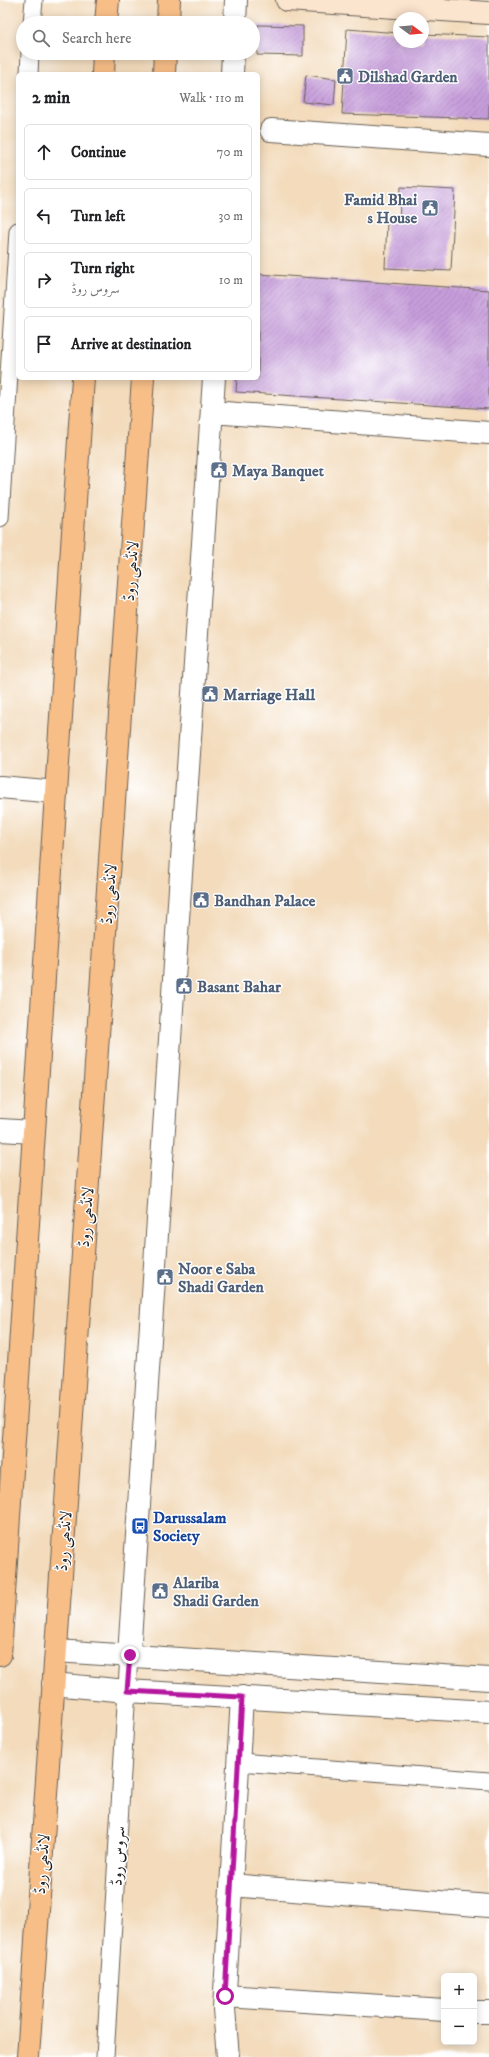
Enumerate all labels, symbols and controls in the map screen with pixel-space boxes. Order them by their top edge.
north arrow [393,12,429,48]
search box [16,16,260,60]
icon: search [30,27,52,49]
text: Search here [62,29,131,48]
public building icon: Dilshad Garden [335,66,355,86]
place label: Dilshad Garden [358,67,458,87]
text: 2 min [32,87,70,109]
text: Walk · 110 m [179,90,244,106]
icon: ahead [33,141,55,163]
text: Continue [71,143,126,162]
text: 70 m [217,144,243,160]
place label: Famid Bhai s House [344,190,417,228]
public building icon: Famid Bhai s House [420,198,440,218]
icon: left [33,205,55,227]
text: Turn left [71,207,125,226]
text: 30 m [219,208,243,224]
text: Turn right [71,259,134,278]
icon: right [33,269,55,291]
text: 10 m [219,272,243,288]
text: سروس روڈ [71,281,120,297]
icon: arrive [33,333,55,355]
text: Arrive at destination [71,335,191,354]
public building icon: Maya Banquet [209,460,229,480]
place label: Maya Banquet [232,461,325,482]
street label: لانڈھی روڈ [119,540,144,602]
public building icon: Marriage Hall [200,684,220,704]
place label: Marriage Hall [223,685,316,705]
street label: لانڈھی روڈ [97,863,122,925]
public building icon: Bandhan Palace [191,890,211,910]
place label: Bandhan Palace [214,891,316,911]
public building icon: Basant Bahar [174,976,194,996]
place label: Basant Bahar [197,977,282,997]
street label: لانڈھی روڈ [74,1186,99,1248]
place label: Noor e Saba Shadi Garden [178,1259,265,1297]
public building icon: Noor e Saba Shadi Garden [155,1267,175,1287]
place label: Darussalam Society [153,1508,227,1546]
street label: لانڈھی روڈ [52,1510,77,1572]
bus stop icon: Darussalam Society [130,1516,150,1536]
place label: Alariba Shadi Garden [172,1573,260,1611]
public building icon: Alariba Shadi Garden [150,1581,170,1601]
route end [121,1646,139,1664]
street label: سروس روڈ [106,1826,130,1887]
street label: لانڈھی روڈ [30,1833,55,1895]
map controls [441,1973,477,2045]
button: + [441,1973,477,2009]
route start [216,1987,234,2005]
button: − [441,2009,477,2045]

